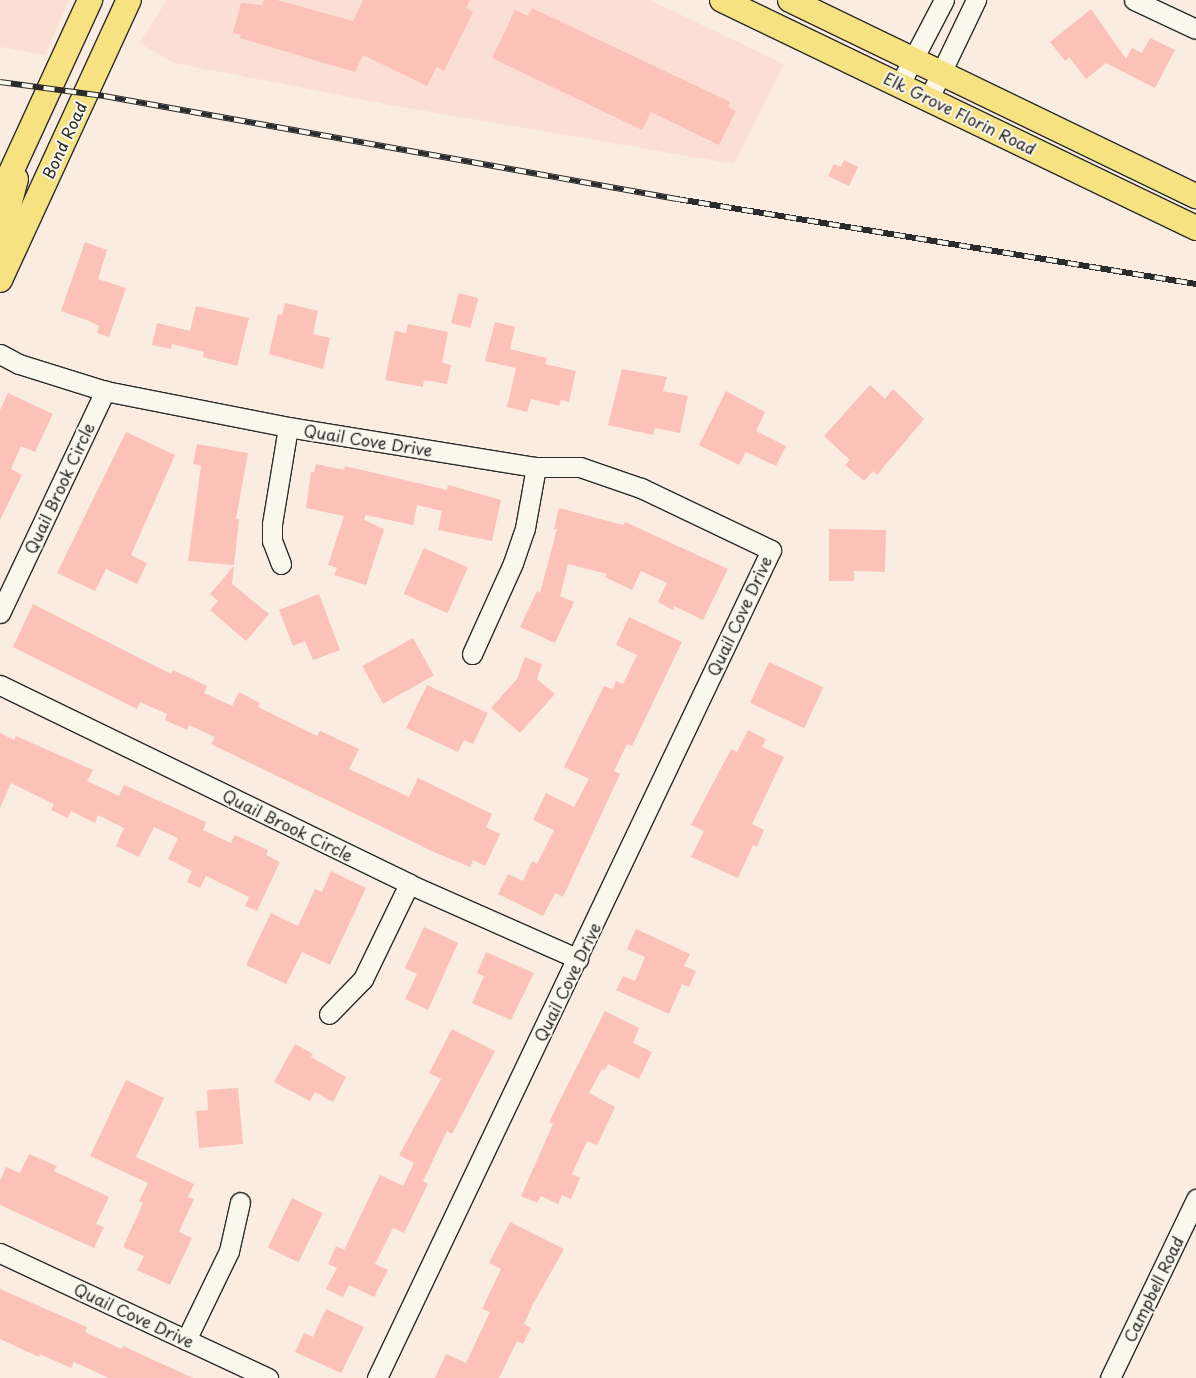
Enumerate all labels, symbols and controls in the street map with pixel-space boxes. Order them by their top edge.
street label: Elk Grove Florin Road [880,68,1040,158]
street label: Bond Road [38,99,90,181]
street label: Quail Brook Circle [20,418,98,558]
street label: Quail Cove Drive [302,420,434,460]
street label: Quail Cove Drive [703,553,775,679]
street label: Quail Brook Circle [219,785,357,865]
street label: Quail Cove Drive [530,919,604,1045]
street label: Campbell Road [1119,1233,1187,1345]
street label: Quail Cove Drive [71,1279,197,1351]

